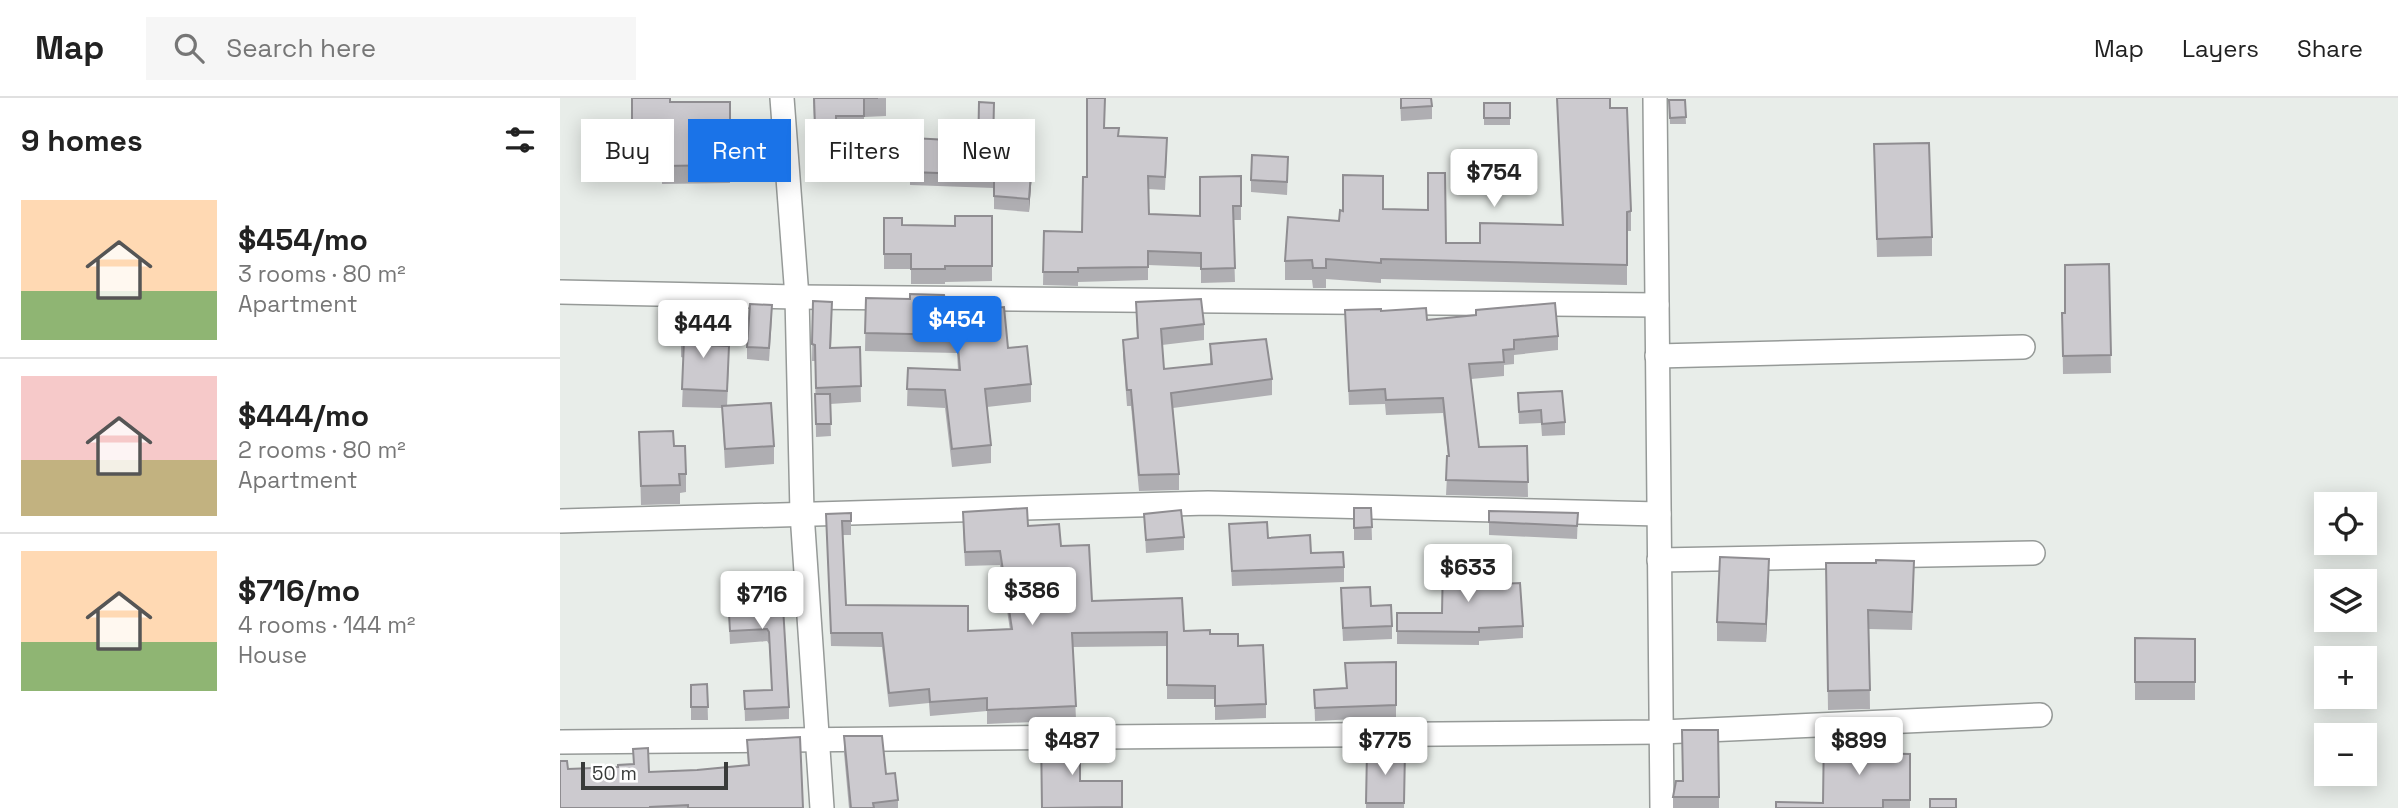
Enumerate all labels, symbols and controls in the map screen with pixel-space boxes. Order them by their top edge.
search box [146,17,636,80]
text: Map [35,27,104,69]
icon: search [170,29,208,67]
text: Search here [226,31,376,65]
text: Map [2094,33,2144,64]
text: Layers [2182,33,2259,64]
text: Share [2297,33,2363,64]
chip: Buy [581,119,674,182]
chip: Rent [688,119,791,182]
chip: Filters [805,119,924,182]
chip: New [938,119,1035,182]
text: 9 homes [21,121,143,160]
icon: filters [501,121,539,159]
pin: $754 [1453,150,1535,209]
text: $754 [1466,157,1522,187]
text: $454/mo [238,220,368,259]
icon: home [77,228,161,312]
text: 3 rooms · 80 m² [238,259,406,289]
text: Apartment [238,289,358,319]
pin: $454 [916,296,998,356]
pin: $444 [662,300,744,360]
text: $454 [929,304,986,334]
text: $444 [674,308,732,338]
text: $444/mo [238,396,369,435]
icon: home [77,404,161,488]
text: 2 rooms · 80 m² [238,435,406,465]
text: Apartment [238,465,358,495]
map controls [2314,492,2377,786]
button: locate [2314,492,2377,555]
pin: $633 [1427,545,1509,604]
text: $633 [1440,552,1496,582]
pin: $386 [991,568,1073,627]
button: layers [2314,569,2377,632]
text: $716/mo [238,571,360,610]
pin: $716 [721,572,803,631]
text: $386 [1004,575,1060,605]
icon: home [77,579,161,663]
text: $716 [736,579,788,609]
text: 4 rooms · 144 m² [238,610,415,640]
text: House [238,640,307,670]
button: + [2314,646,2377,709]
pin: $487 [1031,718,1113,777]
pin: $775 [1344,718,1426,777]
pin: $899 [1818,718,1900,777]
button: − [2314,723,2377,786]
text: $487 [1045,725,1099,755]
text: $775 [1358,725,1412,755]
text: $899 [1831,725,1887,755]
scale bar [581,759,728,791]
text: 50 m [592,761,637,786]

